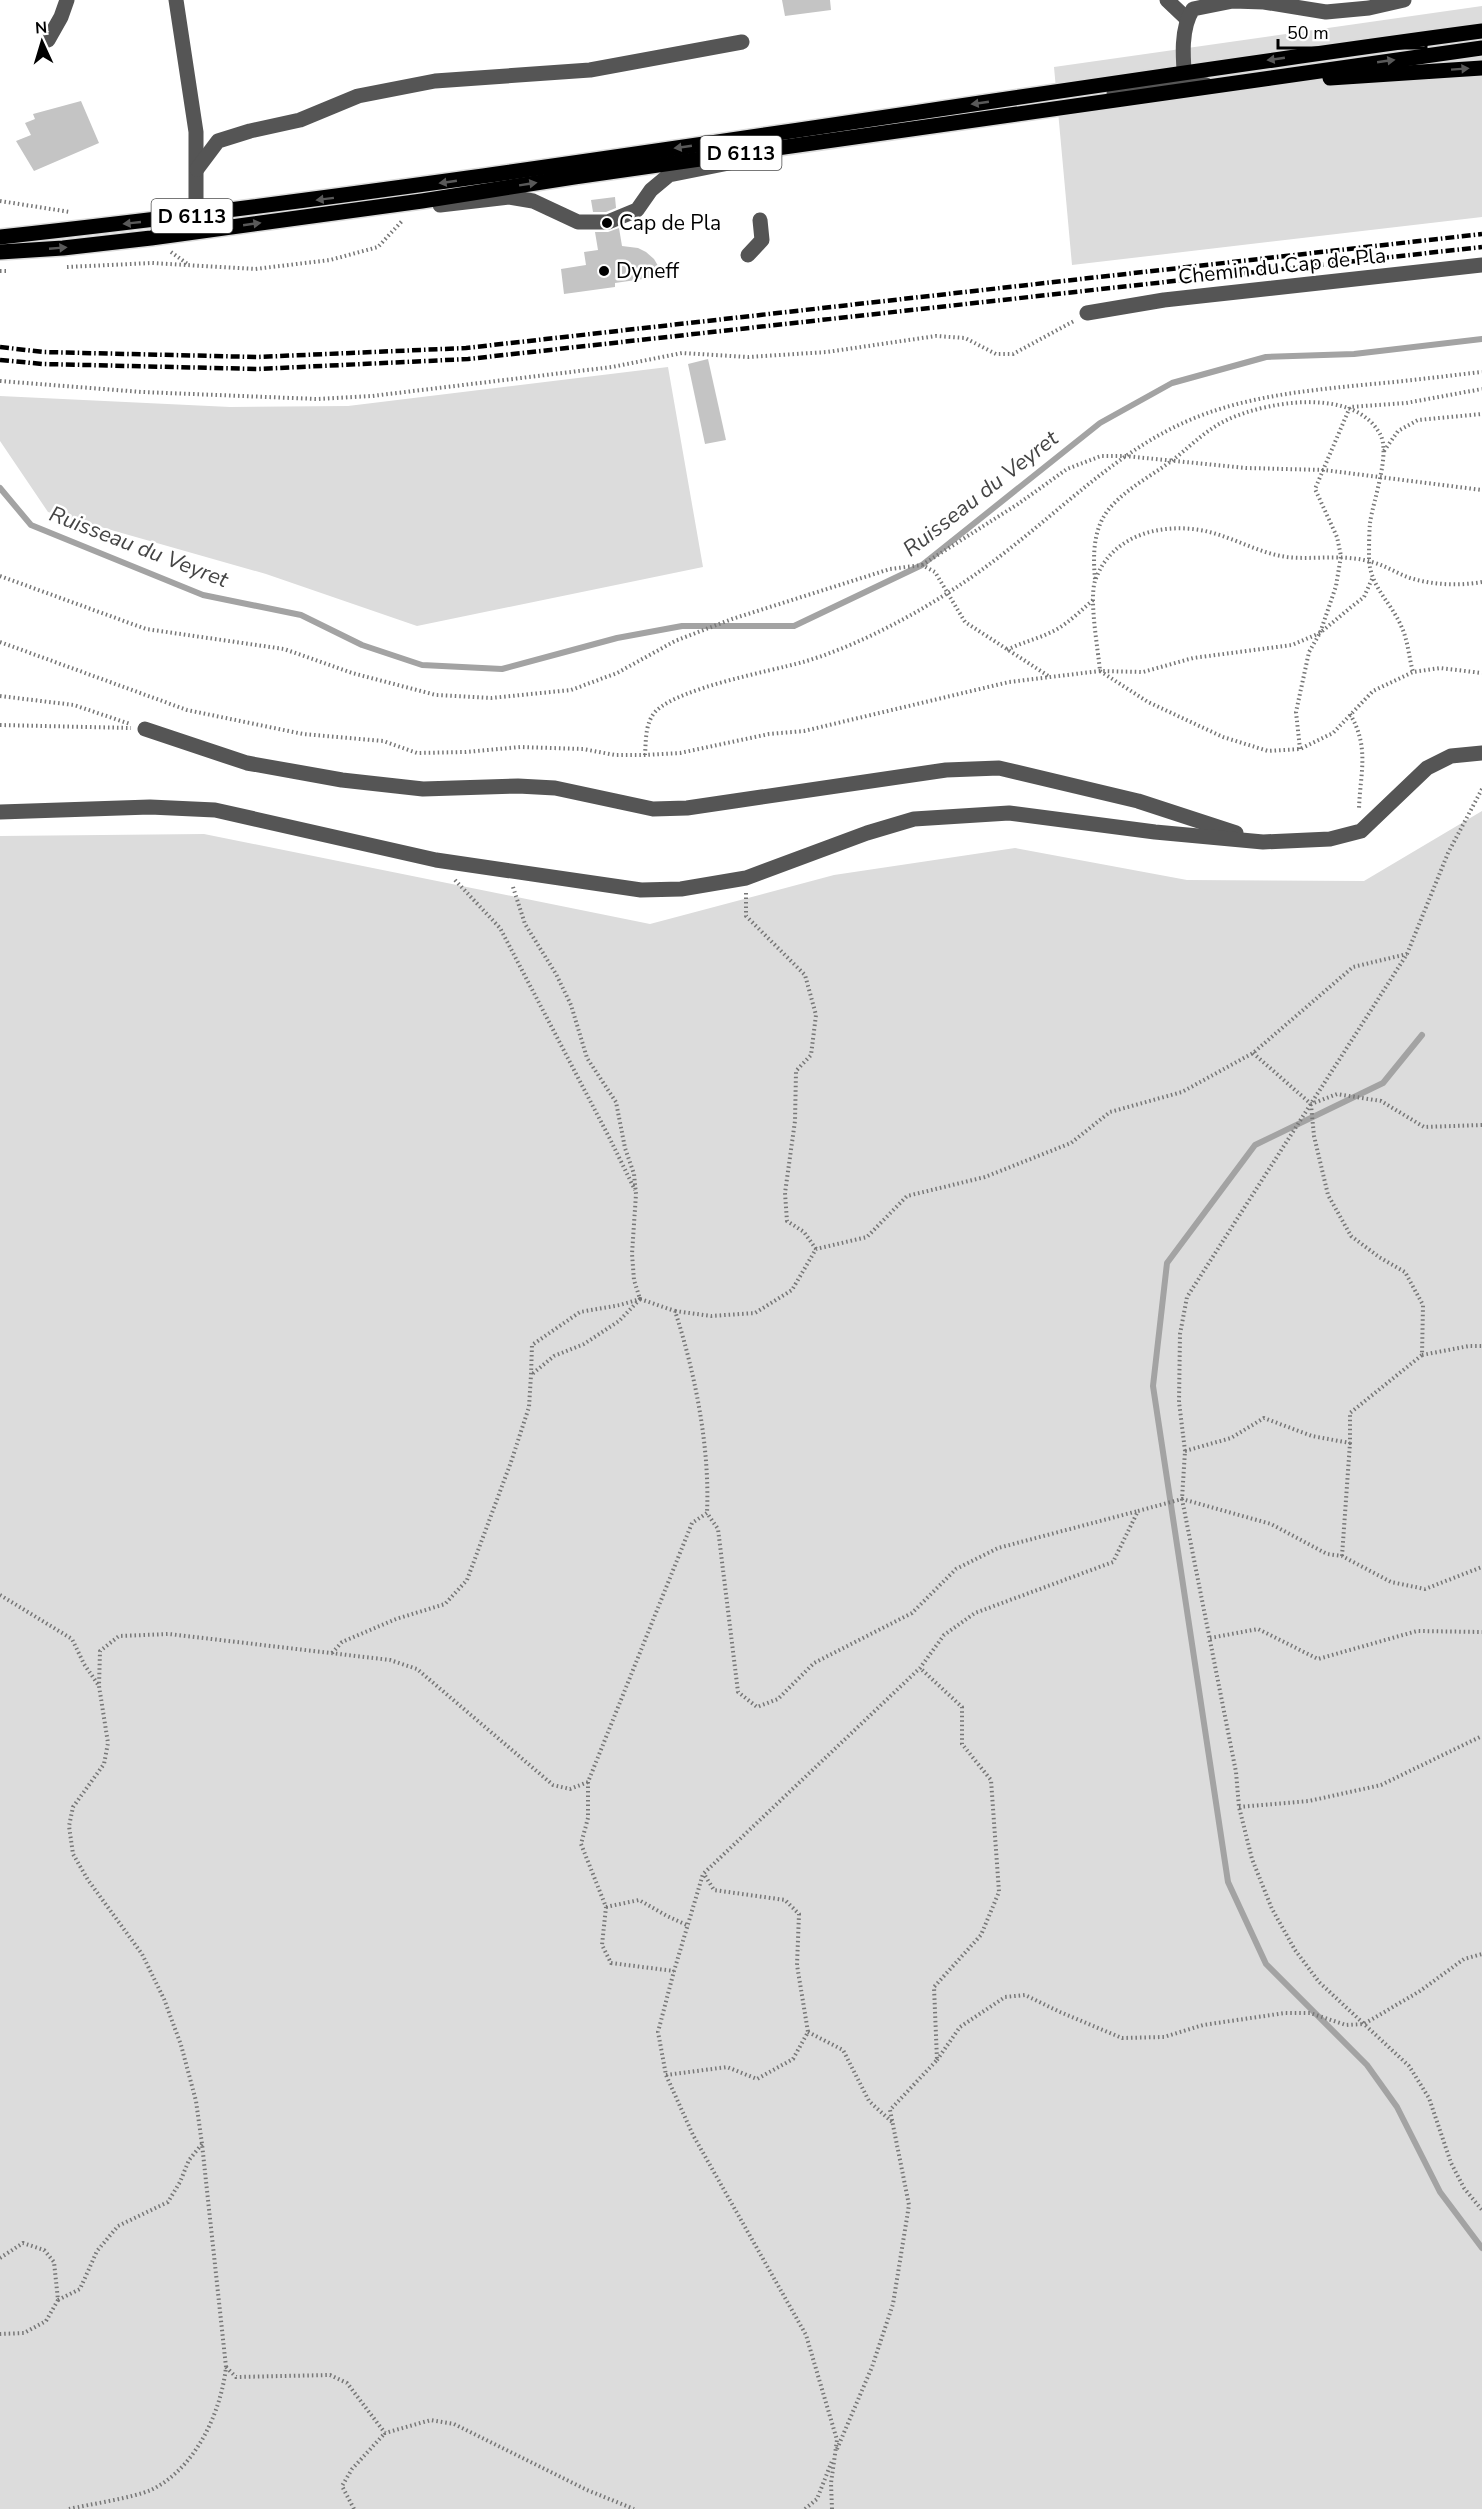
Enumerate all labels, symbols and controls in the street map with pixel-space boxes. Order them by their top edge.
north arrow [12,12,72,72]
scale bar [1278,12,1426,50]
text: N [34,17,48,39]
text: 50 m [1287,21,1329,45]
one-way arrow [1267,55,1286,64]
one-way arrow [1377,56,1396,65]
one-way arrow [1451,65,1470,74]
one-way arrow [970,98,989,107]
road number: D 6113 [700,136,782,170]
one-way arrow [673,143,692,152]
one-way arrow [439,177,458,186]
one-way arrow [519,179,538,188]
one-way arrow [316,194,335,204]
road number: D 6113 [152,199,232,233]
place label: Cap de Pla [619,209,721,237]
marker: Cap de Pla [600,216,614,230]
one-way arrow [122,218,141,228]
one-way arrow [242,220,261,229]
street label: Chemin du Cap de Pla [1177,241,1387,291]
one-way arrow [49,243,68,253]
place label: Dyneff [616,257,680,285]
marker: Dyneff [597,264,611,278]
water label: Ruisseau du Veyret [897,423,1065,564]
water label: Ruisseau du Veyret [45,499,234,595]

